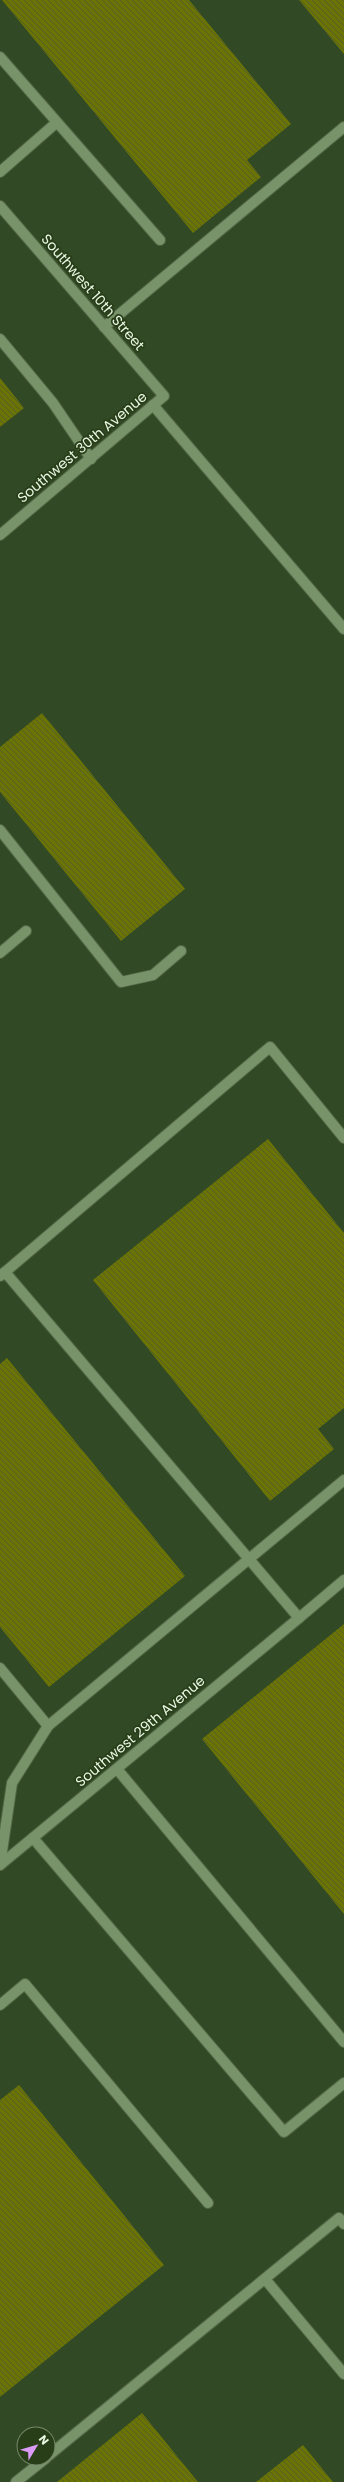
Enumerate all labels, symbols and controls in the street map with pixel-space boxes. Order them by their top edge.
street label: Southwest 10th Street [37,229,149,355]
street label: Southwest 30th Avenue [13,386,151,507]
street label: Southwest 29th Avenue [71,1671,209,1791]
north arrow [16,2426,56,2466]
text: N [35,2432,53,2448]

